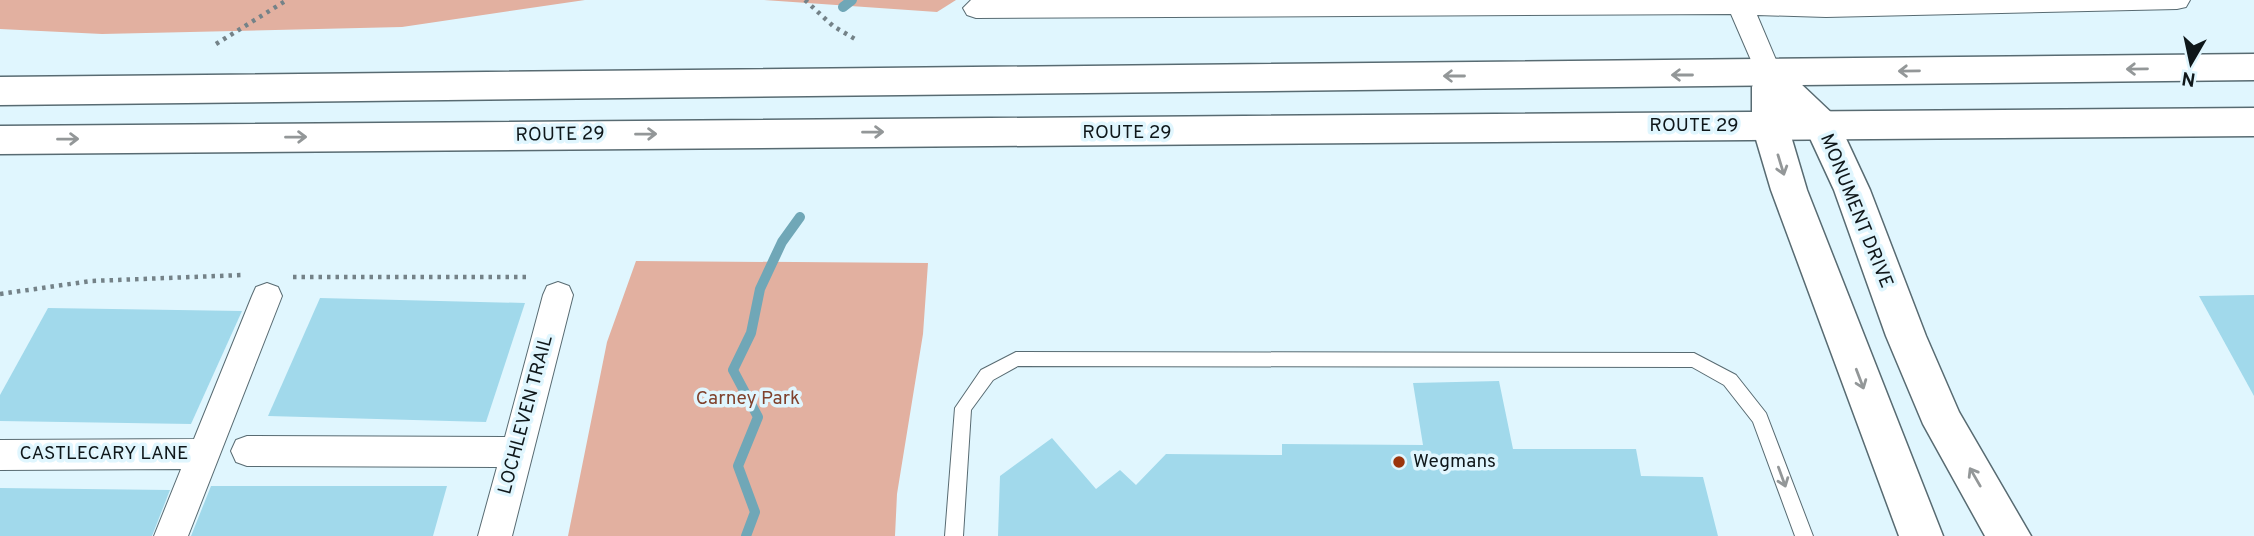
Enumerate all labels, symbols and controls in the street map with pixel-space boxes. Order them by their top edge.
north arrow [2156,28,2226,98]
one-way arrow [2126,62,2149,76]
one-way arrow [1898,65,1921,78]
text: N [2180,65,2197,91]
one-way arrow [1671,68,1694,81]
one-way arrow [1443,69,1466,83]
street label: ROUTE 29 [1649,114,1739,138]
street label: ROUTE 29 [1082,121,1172,145]
street label: ROUTE 29 [515,122,605,148]
one-way arrow [861,125,884,139]
one-way arrow [634,127,657,141]
one-way arrow [284,130,307,144]
street label: MONUMENT DRIVE [1814,130,1898,292]
one-way arrow [56,132,79,146]
one-way arrow [1776,154,1789,176]
street label: LOCHLEVEN TRAIL [493,333,559,497]
one-way arrow [1854,367,1867,389]
park label: Carney Park [696,387,800,411]
street label: CASTLECARY LANE [20,442,188,466]
place label: Wegmans [1413,450,1496,474]
marker: Wegmans [1391,454,1407,470]
one-way arrow [1776,466,1789,488]
one-way arrow [1968,467,1981,488]

